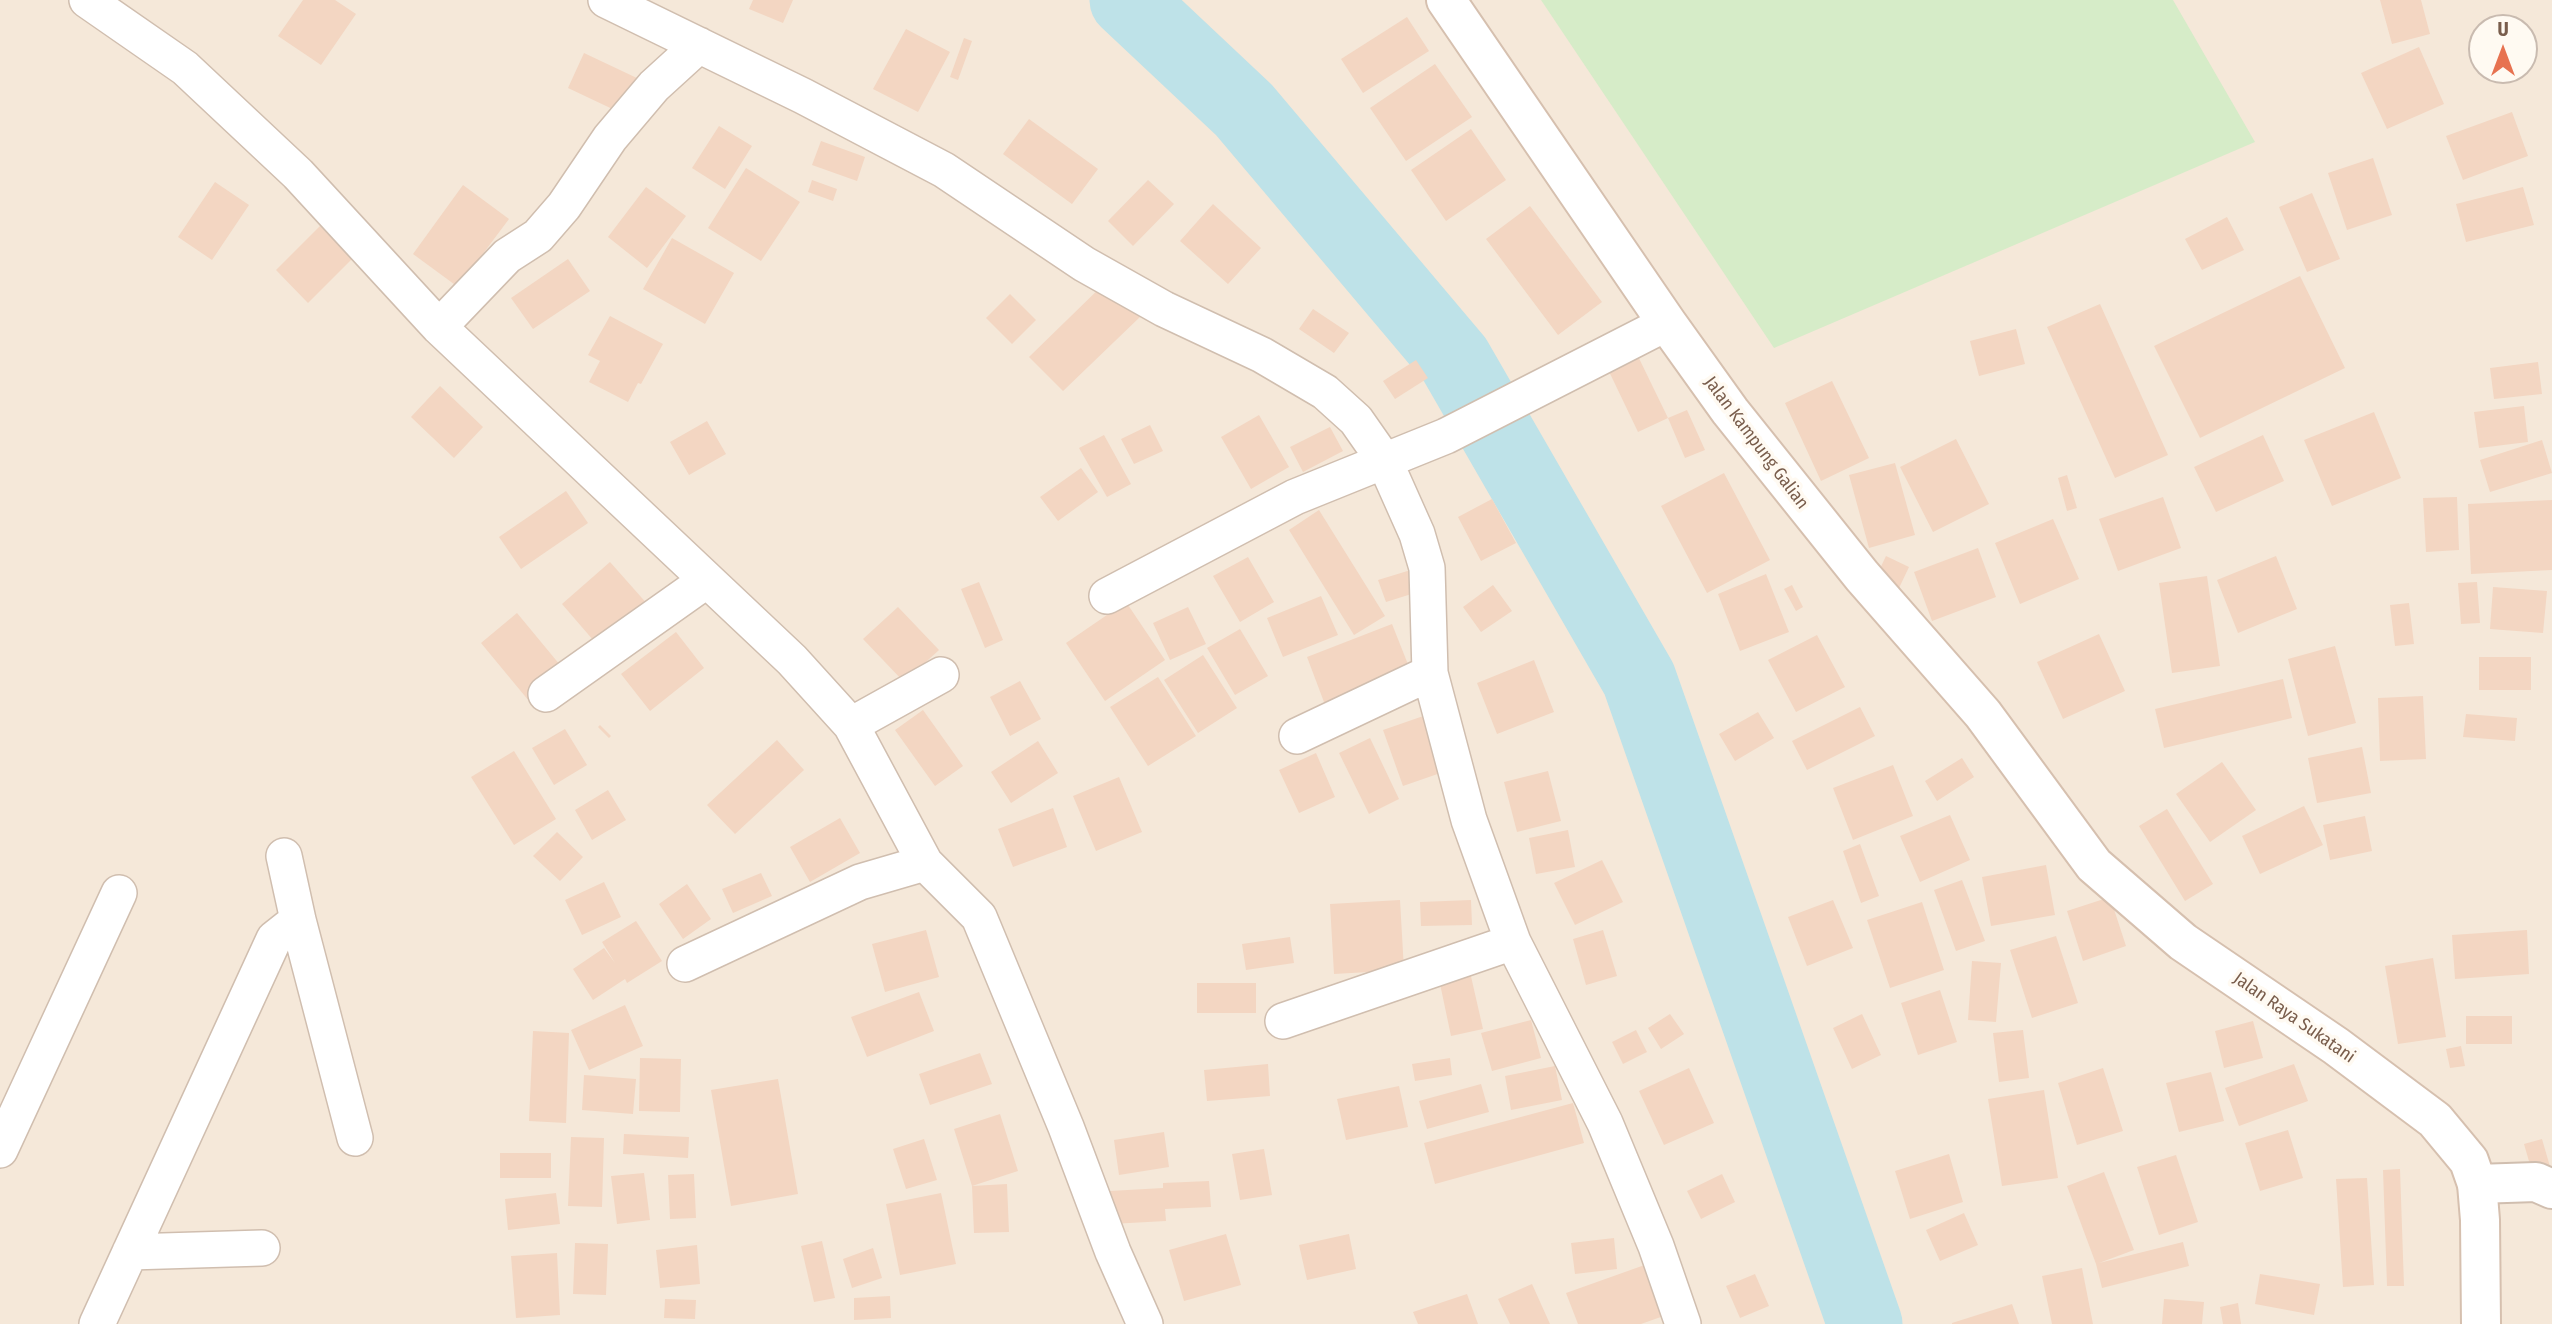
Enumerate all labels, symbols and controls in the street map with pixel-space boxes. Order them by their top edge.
north arrow [2468,14,2538,84]
text: U [2497,18,2509,41]
street label: Jalan Kampung Galian [1699,372,1813,514]
street label: Jalan Raya Sukatani [2229,968,2359,1068]

